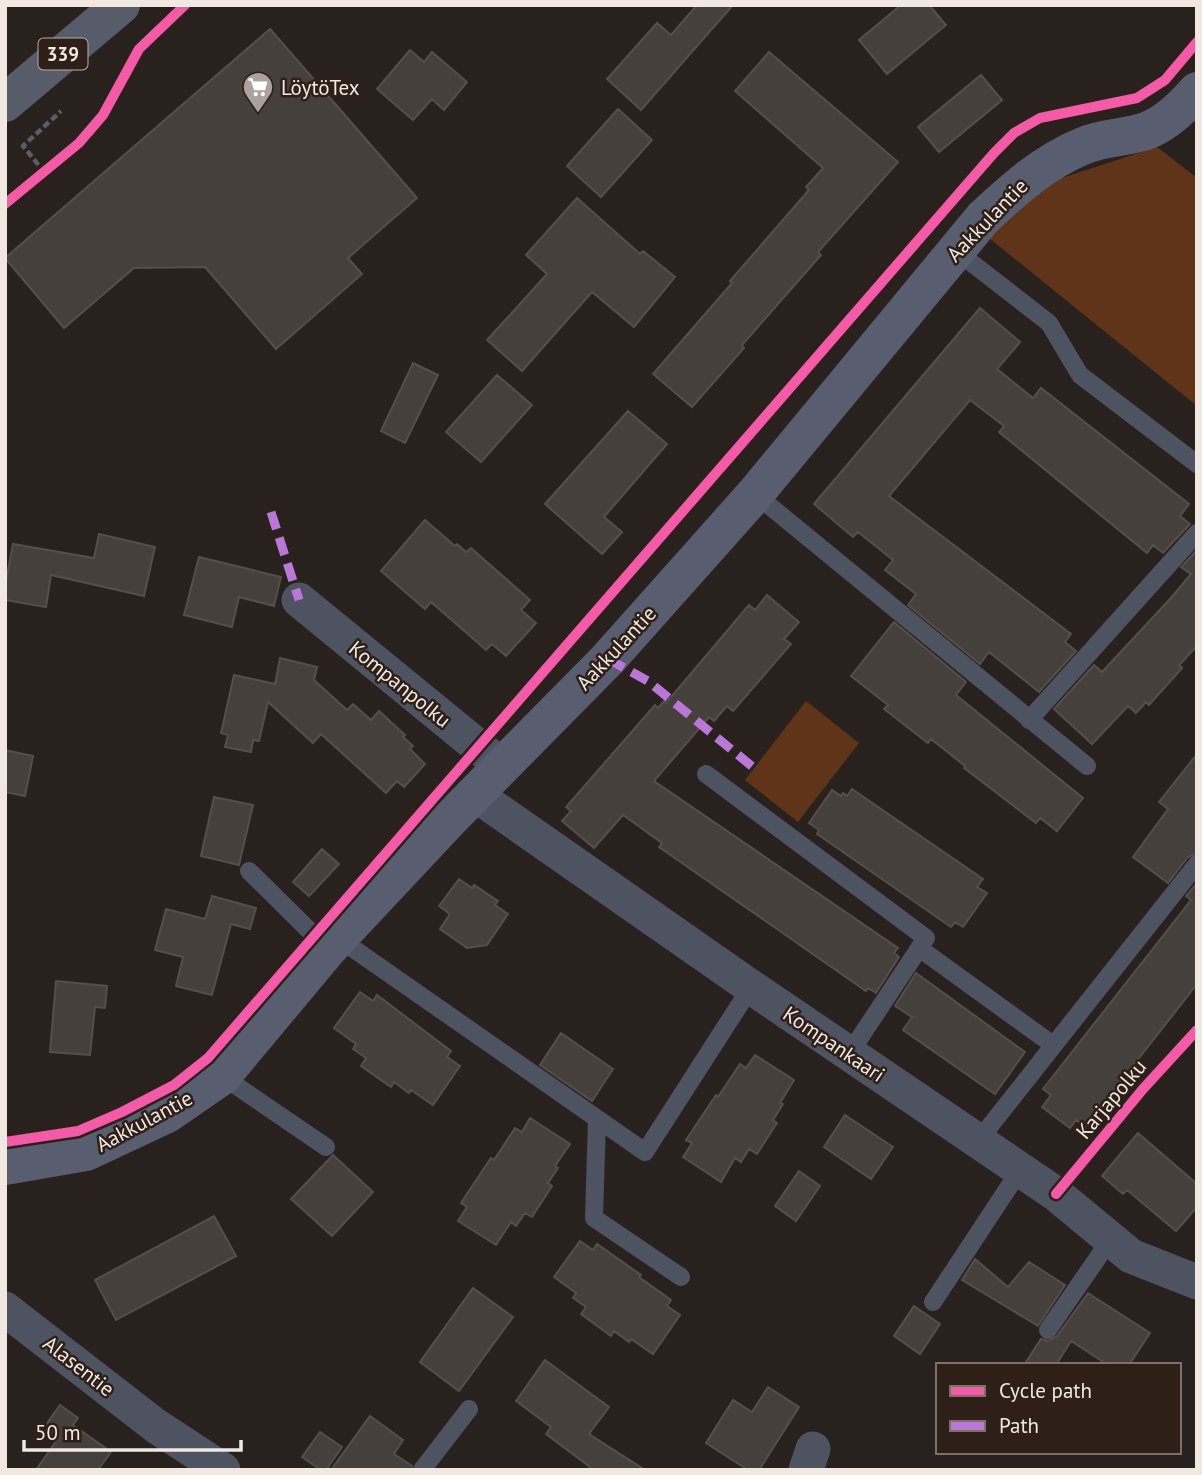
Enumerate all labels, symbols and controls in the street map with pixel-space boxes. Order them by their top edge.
road number: 339 [38,38,88,70]
supermarket icon: LöytöTex [241,70,275,114]
place label: LöytöTex [281,74,360,101]
street label: Aakkulantie [941,173,1033,267]
street label: Aakkulantie [570,600,662,696]
street label: Kompanpolku [344,635,456,733]
street label: Kompankaari [778,1000,890,1088]
street label: Karjapolku [1070,1054,1152,1144]
street label: Aakkulantie [91,1084,197,1158]
street label: Alasentie [38,1330,120,1402]
legend [936,1363,1181,1454]
text: Cycle path [999,1377,1092,1404]
scale bar [24,1408,242,1452]
text: Path [999,1412,1039,1439]
text: 50 m [35,1419,81,1446]

